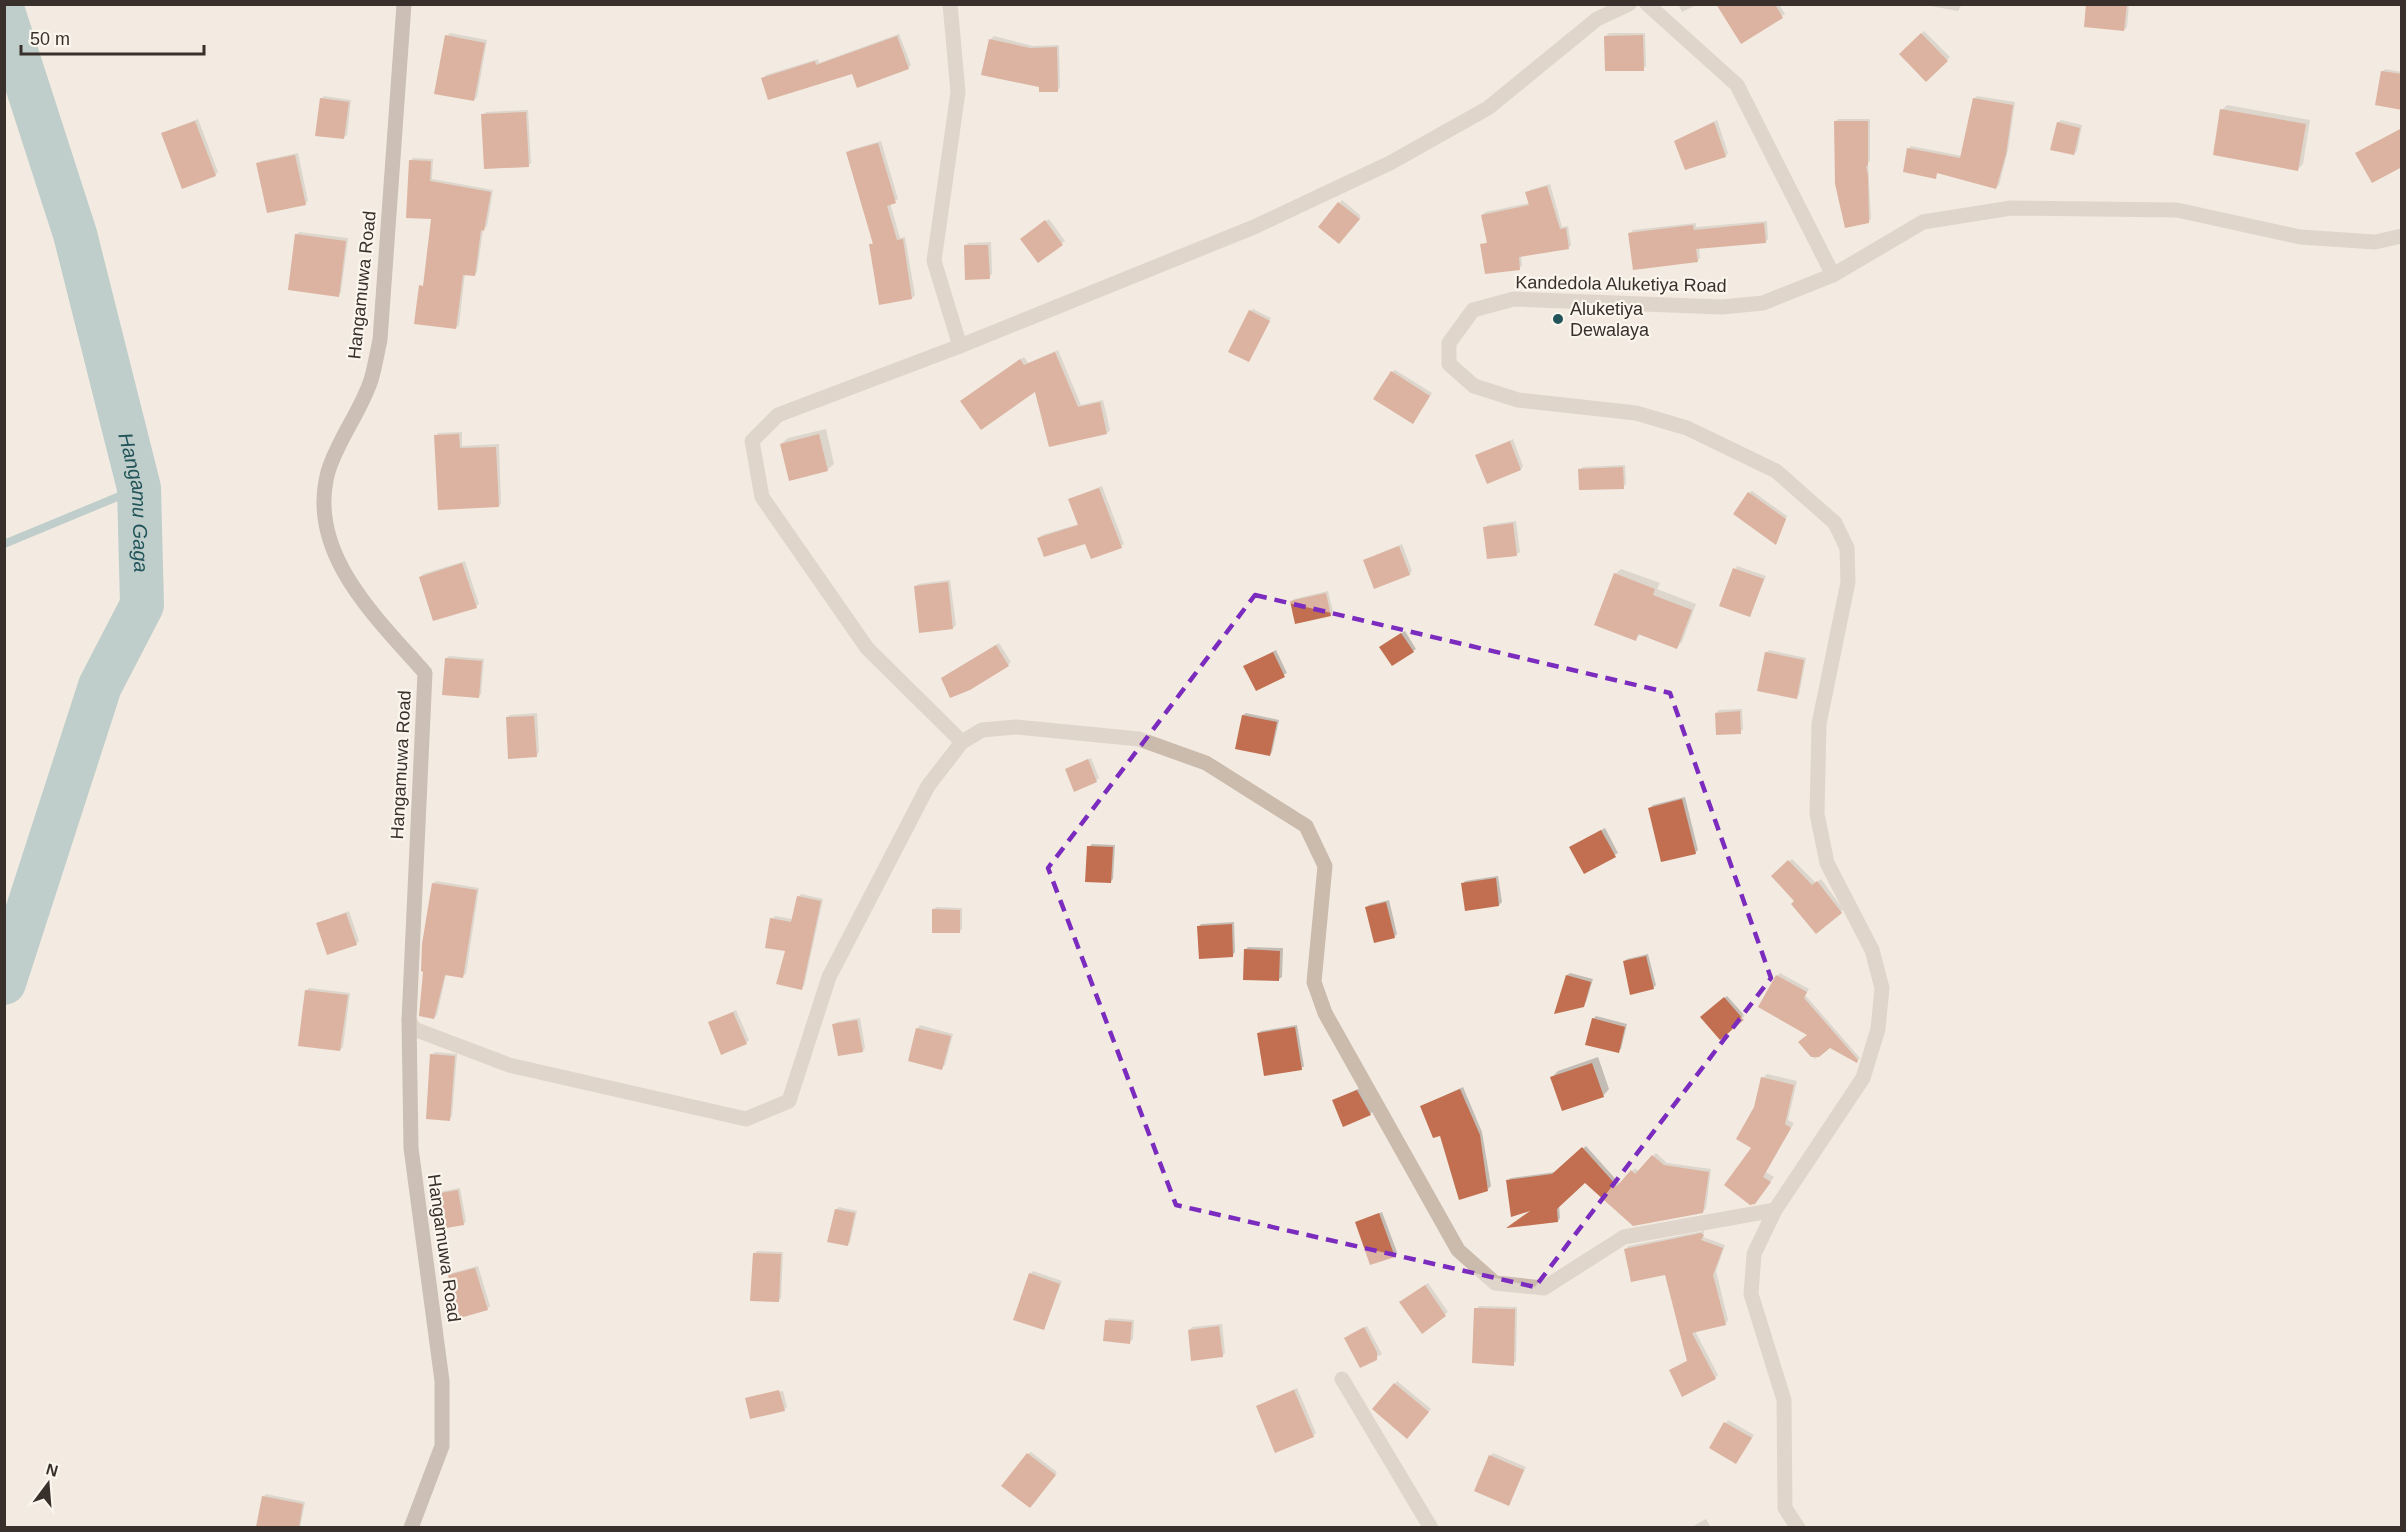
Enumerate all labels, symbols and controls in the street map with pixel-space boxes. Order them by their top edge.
scale bar [21,18,204,56]
text: 50 m [30,29,70,49]
street label: Hangamuwa Road [344,210,380,360]
street label: Kandedola Aluketiya Road [1515,272,1727,296]
place label: Aluketiya Dewalaya [1570,299,1650,340]
marker: Aluketiya Dewalaya [1551,312,1565,326]
water label: Hangamu Gaga [114,430,152,573]
street label: Hangamuwa Road [387,690,415,840]
street label: Hangamuwa Road [424,1173,464,1323]
north arrow [18,1454,78,1514]
text: N [44,1460,60,1480]

